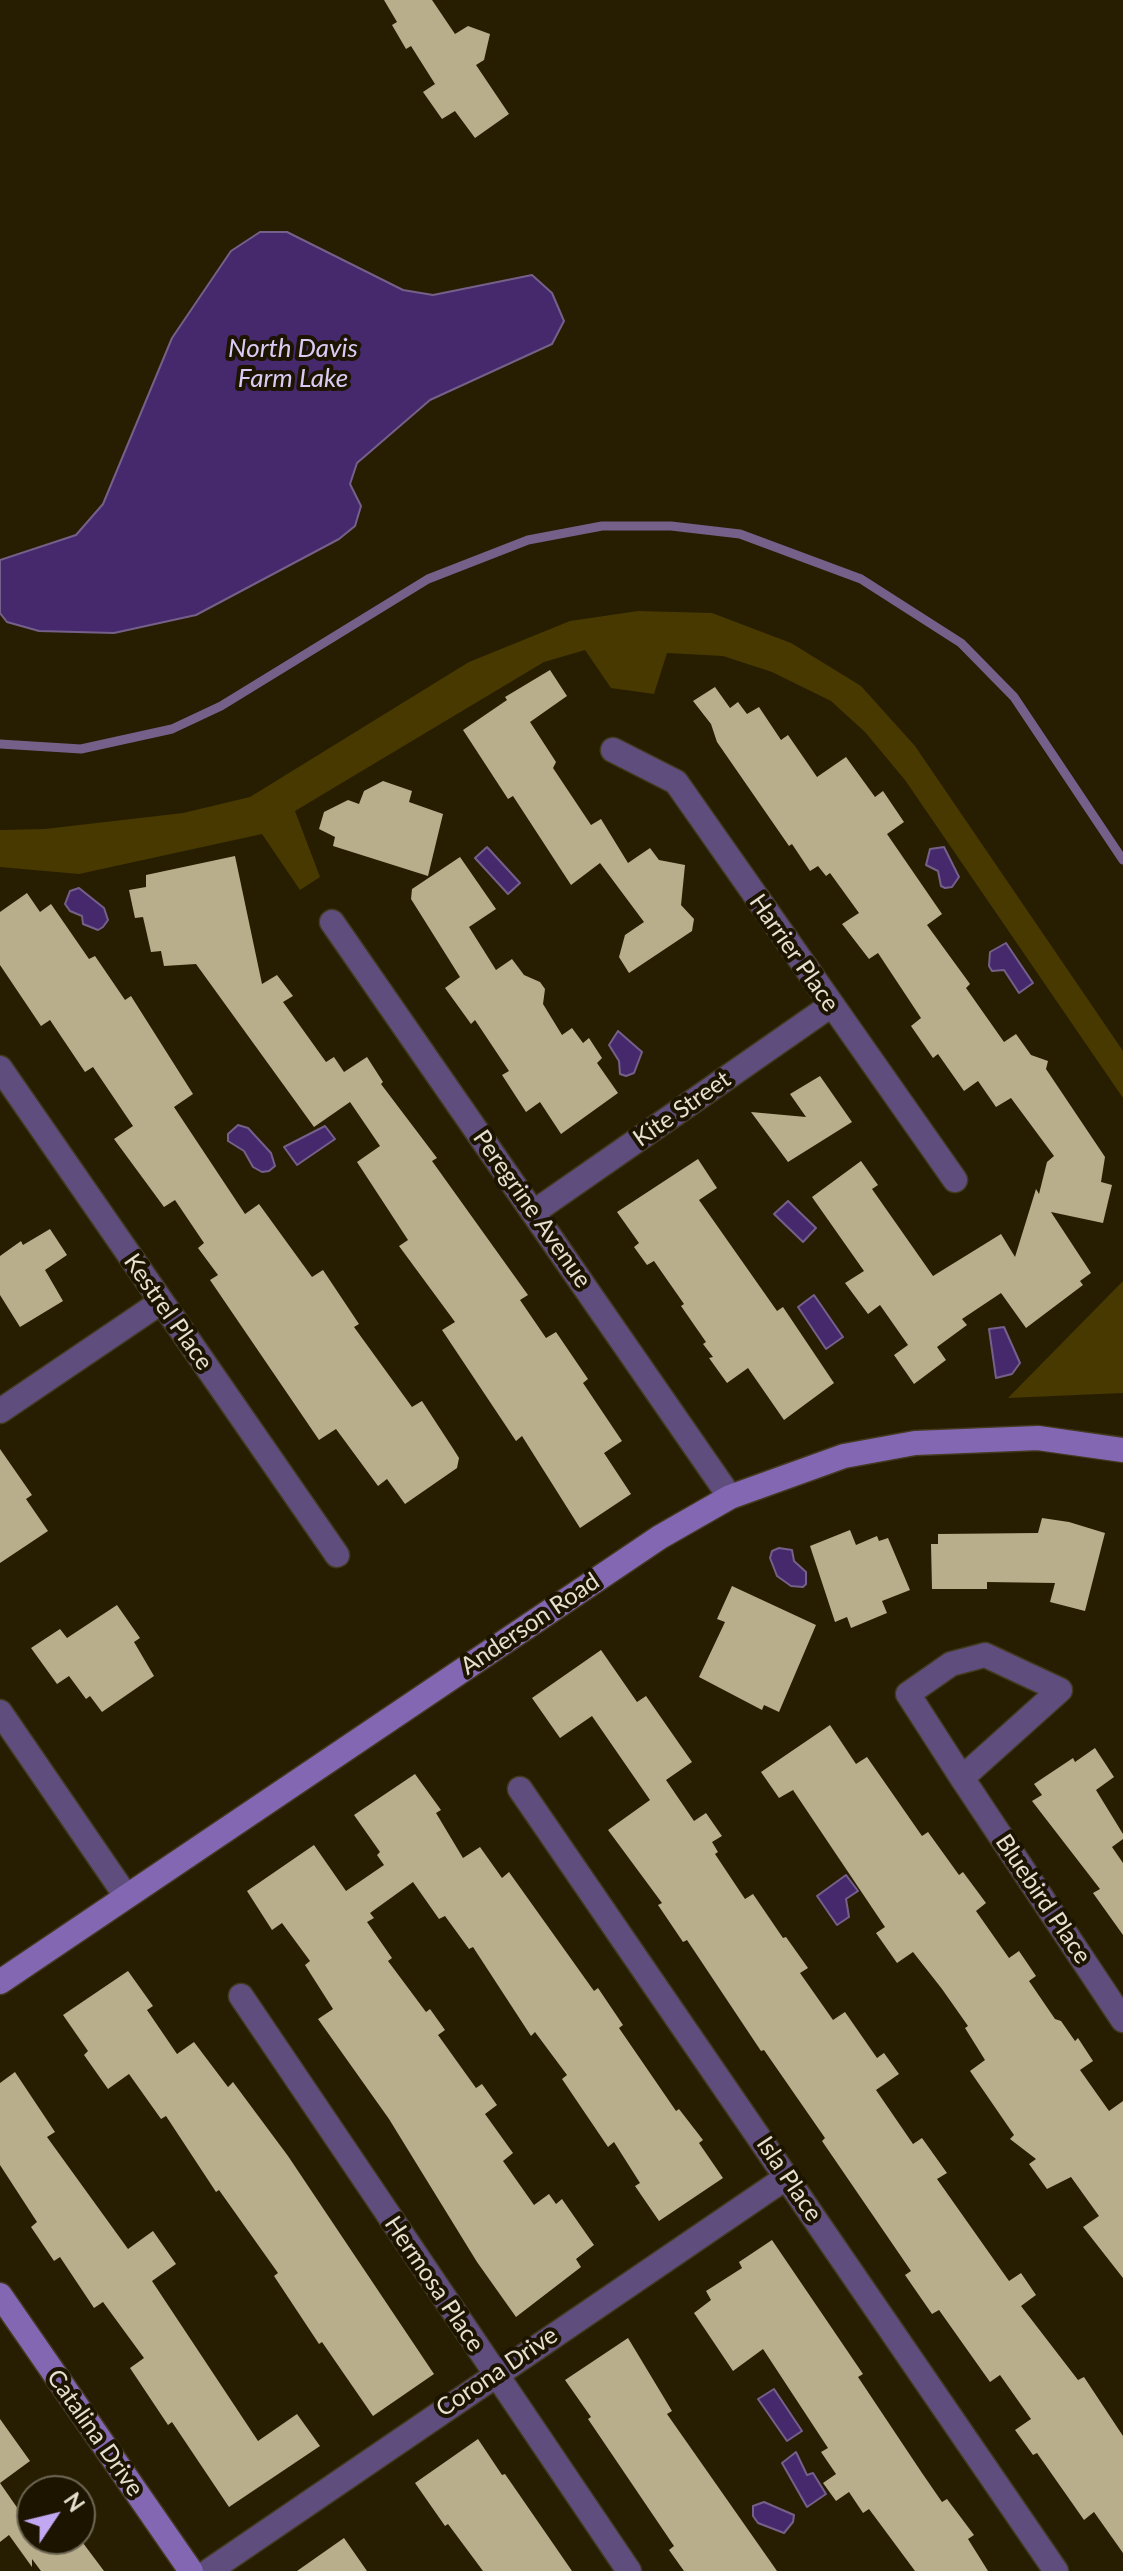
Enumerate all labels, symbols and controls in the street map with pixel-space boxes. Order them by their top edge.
water label: North Davis Farm Lake [228,333,358,394]
street label: Harrier Place [743,889,845,1017]
street label: Kite Street [628,1065,736,1153]
street label: Peregrine Avenue [467,1125,597,1293]
street label: Kestrel Place [117,1248,219,1376]
street label: Anderson Road [455,1567,605,1681]
street label: Bluebird Place [989,1829,1097,1969]
street label: Isla Place [750,2131,828,2227]
street label: Hermosa Place [378,2211,490,2357]
street label: Corona Drive [431,2321,563,2423]
street label: Catalina Drive [41,2364,149,2502]
north arrow [16,2475,96,2555]
text: N [59,2487,90,2517]

